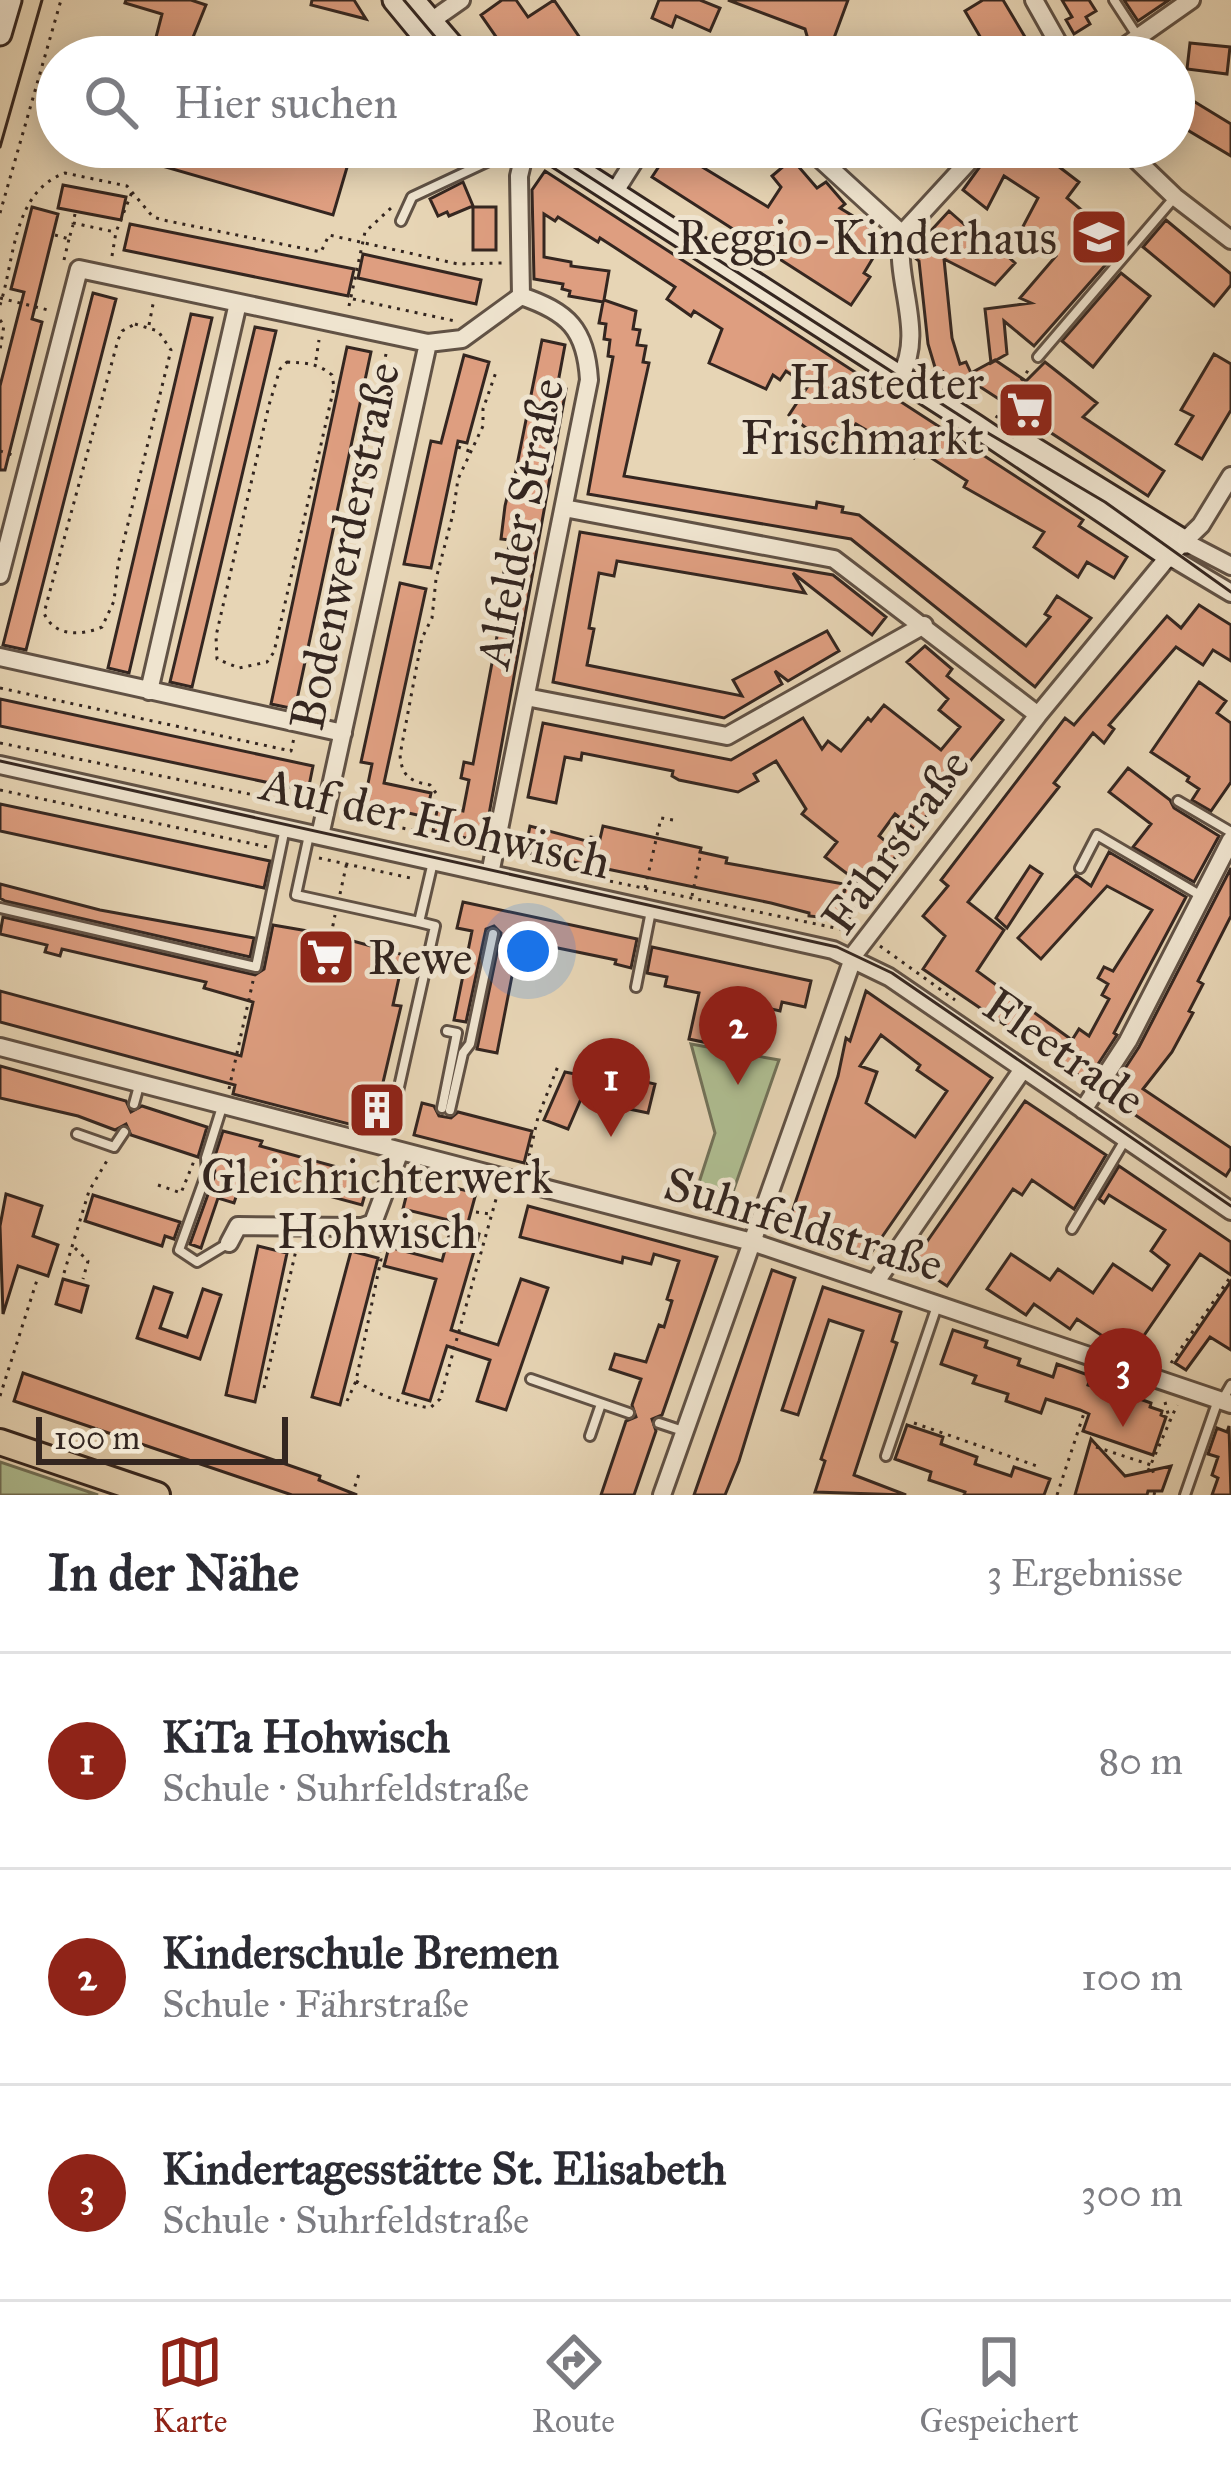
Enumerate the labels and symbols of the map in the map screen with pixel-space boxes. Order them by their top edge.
school or university icon: Reggio-Kinderhaus [1068,206,1130,268]
place label: Reggio-Kinderhaus [677,208,1057,267]
place label: Hastedter Frischmarkt [741,353,984,467]
street label: Bodenwerderstraße [277,357,412,735]
street label: Alfelder Straße [462,373,577,675]
supermarket icon: Hastedter Frischmarkt [995,379,1057,441]
street label: Fährstraße [809,737,982,945]
street label: Auf der Hohwisch [253,753,616,891]
your location [498,921,558,981]
supermarket icon: Rewe [295,926,357,988]
place label: Rewe [368,928,472,987]
street label: Fleetrade [973,975,1157,1128]
pin: 2 [699,986,777,1085]
pin: 1 [572,1038,650,1137]
building icon: Gleichrichterwerk Hohwisch [346,1079,408,1141]
place label: Gleichrichterwerk Hohwisch [201,1147,554,1261]
street label: Suhrfeldstraße [657,1153,950,1294]
pin: 3 [1084,1328,1162,1427]
scale bar [36,1411,288,1464]

